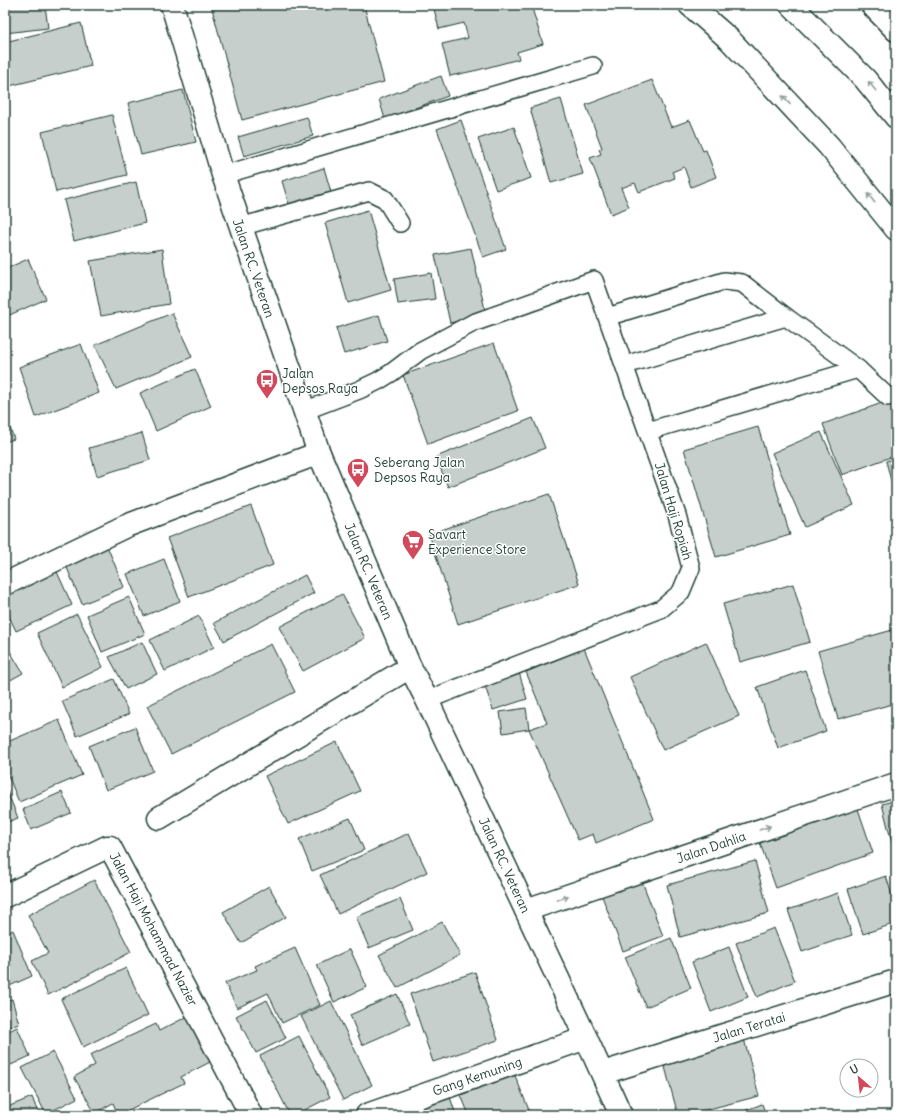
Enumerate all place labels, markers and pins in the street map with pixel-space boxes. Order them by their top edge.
place label: Jalan Depsos Raya [282,365,358,397]
bus stop icon: Jalan Depsos Raya [254,367,280,400]
place label: Seberang Jalan Depsos Raya [374,454,465,486]
bus stop icon: Seberang Jalan Depsos Raya [345,456,371,489]
place label: Savart Experience Store [428,526,526,558]
supermarket icon: Savart Experience Store [400,528,426,561]

